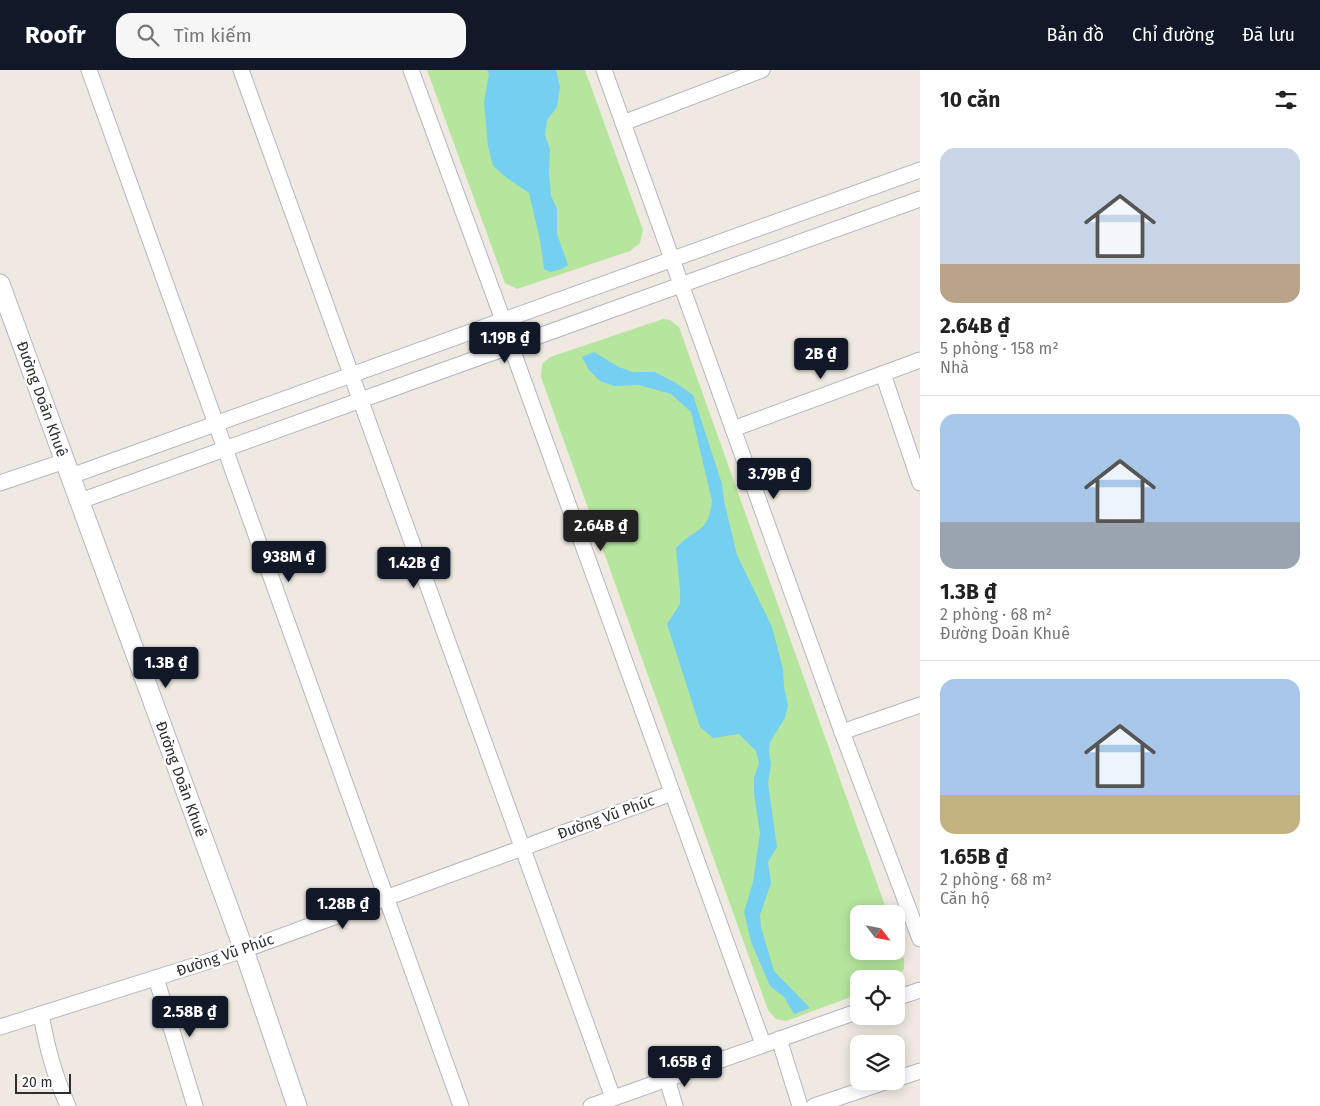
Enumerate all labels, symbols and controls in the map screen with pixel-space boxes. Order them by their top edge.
search box [116,13,466,58]
text: Roofr [25,21,86,49]
icon: search [134,21,162,49]
text: Tìm kiếm [174,24,252,47]
text: Bản đồ [1047,24,1104,46]
text: Chỉ đường [1132,24,1214,46]
text: Đã lưu [1242,24,1295,46]
icon: filters [1272,86,1300,114]
text: 10 căn [940,87,1000,113]
icon: home [1075,181,1165,271]
text: 2.64B ₫ [940,313,1010,339]
pin: 1.19B ₫ [459,322,551,364]
text: 1.19B ₫ [480,328,530,347]
pin: 2B ₫ [791,338,851,380]
street label: Đường Doãn Khuê [13,339,71,459]
text: 5 phòng · 158 m² [940,339,1059,358]
text: 2B ₫ [805,344,837,363]
text: Nhà [940,358,969,377]
icon: home [1075,446,1165,536]
pin: 3.79B ₫ [728,458,820,500]
text: 3.79B ₫ [748,464,800,483]
pin: 2.64B ₫ [555,510,647,552]
text: 2.64B ₫ [574,516,628,535]
pin: 938M ₫ [248,540,330,583]
pin: 1.42B ₫ [368,546,460,589]
text: 938M ₫ [263,547,315,566]
text: 1.42B ₫ [388,553,440,572]
text: 1.3B ₫ [940,579,997,605]
text: 2 phòng · 68 m² [940,605,1052,624]
text: Đường Doãn Khuê [940,624,1070,643]
pin: 1.3B ₫ [125,646,207,689]
text: 1.3B ₫ [144,653,188,672]
icon: home [1075,711,1165,801]
street label: Đường Doãn Khuê [152,719,210,839]
street label: Đường Vũ Phúc [555,791,657,843]
text: 1.65B ₫ [940,844,1008,870]
text: 2 phòng · 68 m² [940,870,1052,889]
pin: 1.28B ₫ [297,888,389,930]
text: Căn hộ [940,889,990,908]
text: 1.28B ₫ [317,894,369,913]
north arrow [850,905,905,960]
map controls [850,905,905,1090]
street label: Đường Vũ Phúc [174,930,276,980]
button: locate [850,970,905,1025]
pin: 2.58B ₫ [144,996,236,1038]
text: 2.58B ₫ [163,1002,217,1021]
button: layers [850,1035,905,1090]
pin: 1.65B ₫ [639,1046,731,1088]
text: 1.65B ₫ [659,1052,711,1071]
scale bar [15,1071,71,1094]
text: 20 m [22,1074,52,1091]

